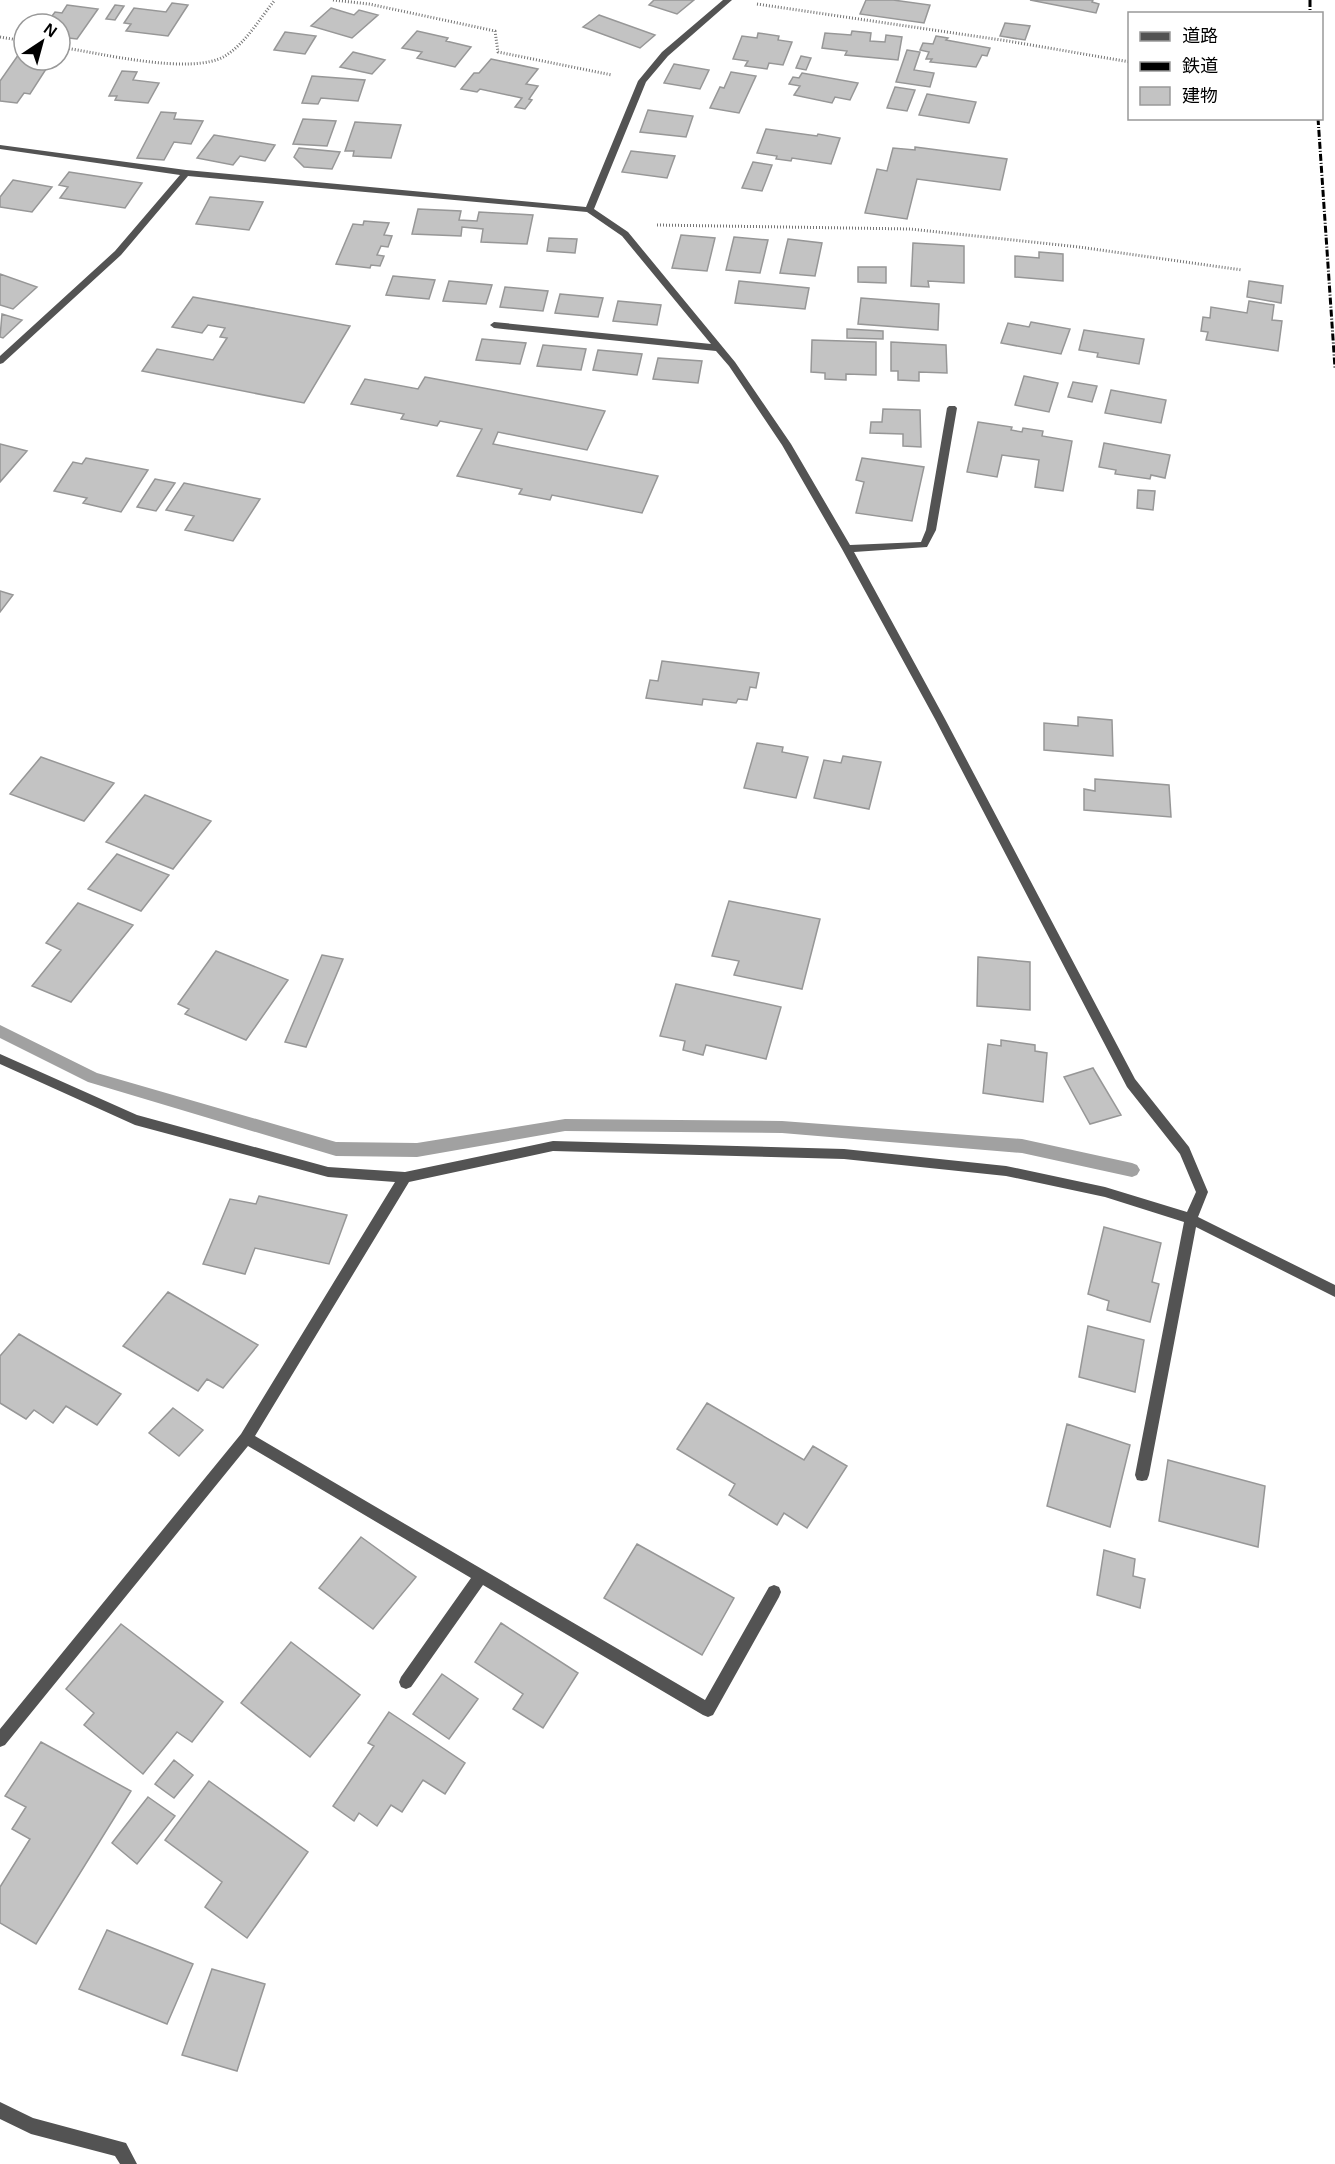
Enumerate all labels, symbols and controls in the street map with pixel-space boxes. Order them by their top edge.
north arrow [12,12,72,72]
legend [1128,12,1323,120]
text: N [41,20,60,41]
text: 道路 [1182,26,1218,46]
text: 鉄道 [1182,56,1218,76]
text: 建物 [1182,86,1218,106]

